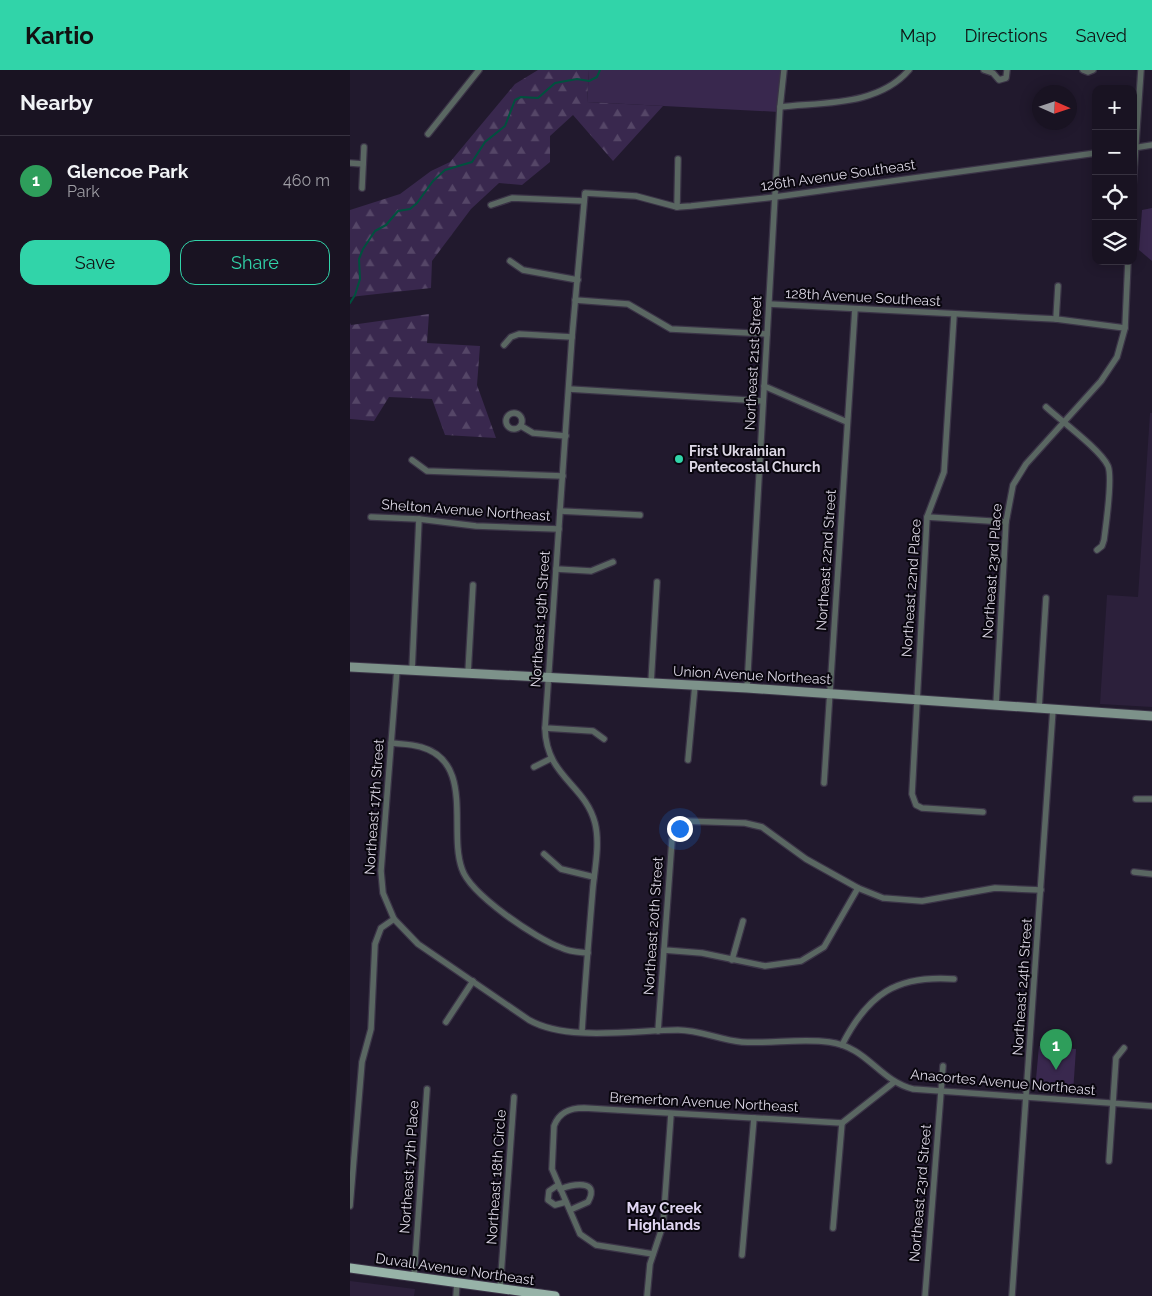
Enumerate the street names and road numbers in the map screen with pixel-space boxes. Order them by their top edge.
street label: 126th Avenue Southeast [760,156,917,194]
street label: 128th Avenue Southeast [785,285,941,309]
street label: Northeast 21st Street [741,295,765,431]
street label: Northeast 22nd Street [813,489,839,631]
street label: Shelton Avenue Northeast [381,496,551,524]
street label: Northeast 23rd Place [979,503,1005,639]
street label: Northeast 22nd Place [898,518,924,658]
street label: Northeast 19th Street [527,550,553,688]
street label: Union Avenue Northeast [673,663,832,687]
street label: Northeast 17th Street [361,738,387,876]
street label: Northeast 20th Street [640,856,666,996]
street label: Northeast 24th Street [1009,917,1035,1056]
street label: Anacortes Avenue Northeast [910,1066,1096,1098]
street label: Bremerton Avenue Northeast [609,1089,799,1115]
street label: Northeast 17th Place [396,1100,422,1234]
street label: Northeast 18th Circle [483,1109,509,1245]
street label: Northeast 23rd Street [906,1123,934,1263]
street label: Duvall Avenue Northeast [374,1250,536,1288]

